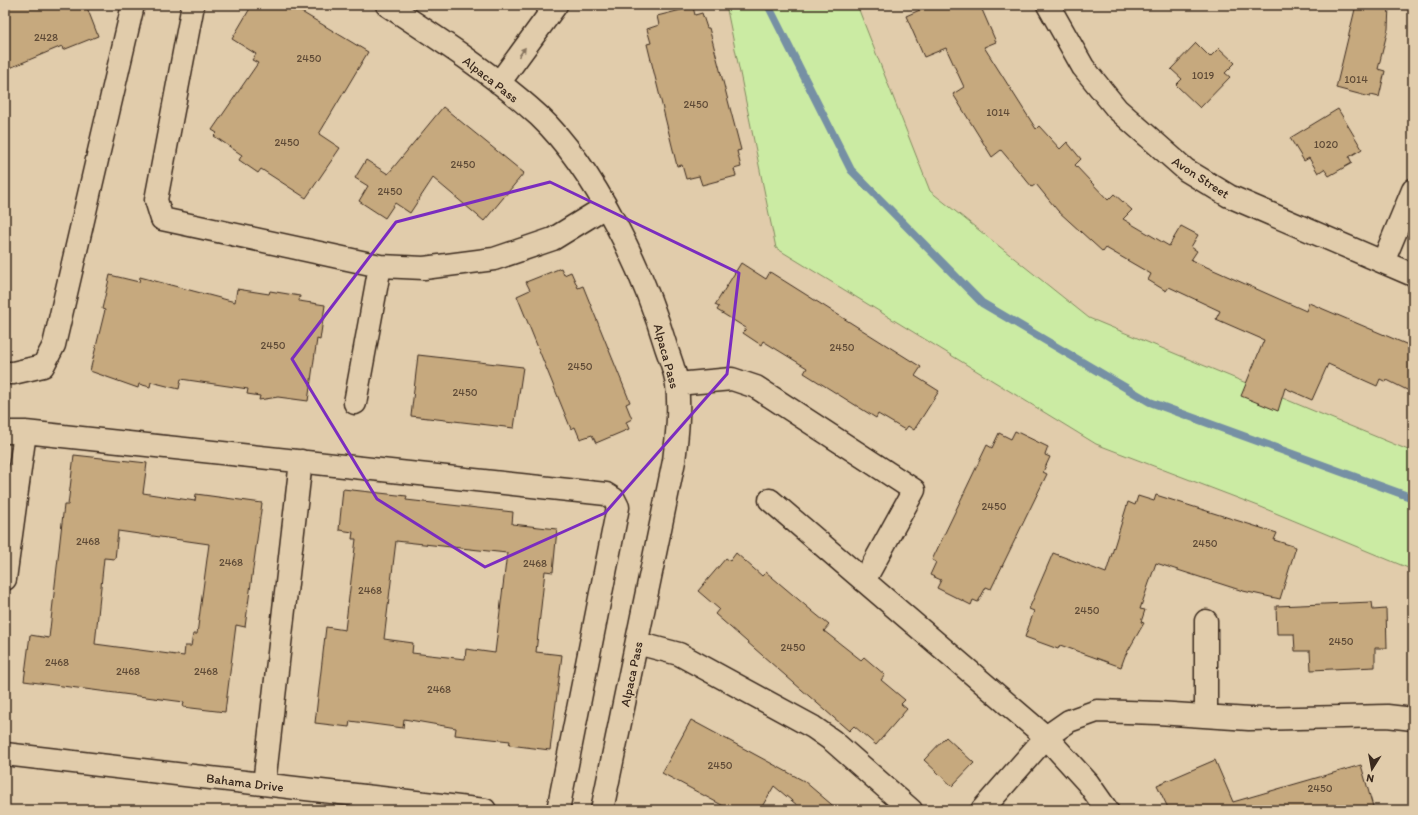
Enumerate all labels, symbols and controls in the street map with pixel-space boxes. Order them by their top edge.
house number: 2428 [34,31,58,44]
one-way arrow [517,47,525,57]
house number: 2450 [297,52,322,65]
street label: Alpaca Pass [460,53,522,106]
house number: 1019 [1192,69,1215,82]
house number: 1014 [1344,73,1368,86]
house number: 2450 [684,98,709,111]
house number: 1014 [986,106,1010,119]
house number: 2450 [275,136,300,149]
house number: 1020 [1314,138,1338,151]
street label: Avon Street [1169,153,1232,202]
house number: 2450 [451,158,476,171]
house number: 2450 [378,185,403,198]
street label: Alpaca Pass [651,322,682,390]
house number: 2450 [261,339,286,352]
house number: 2450 [830,341,855,354]
house number: 2450 [568,360,593,373]
house number: 2450 [453,386,478,399]
house number: 2450 [982,500,1007,513]
house number: 2468 [76,535,100,548]
house number: 2450 [1193,537,1218,550]
house number: 2468 [219,556,243,569]
house number: 2468 [523,557,547,570]
house number: 2468 [358,584,382,597]
house number: 2450 [1075,604,1100,617]
house number: 2450 [1329,635,1354,648]
street label: Alpaca Pass [617,640,646,708]
house number: 2450 [781,641,806,654]
house number: 2468 [45,656,69,669]
house number: 2468 [116,665,140,678]
house number: 2468 [194,665,218,678]
house number: 2468 [427,683,451,696]
north arrow [1352,749,1392,789]
house number: 2450 [708,759,733,772]
street label: Bahama Drive [205,770,285,795]
text: N [1365,771,1375,785]
house number: 2450 [1308,782,1333,795]

